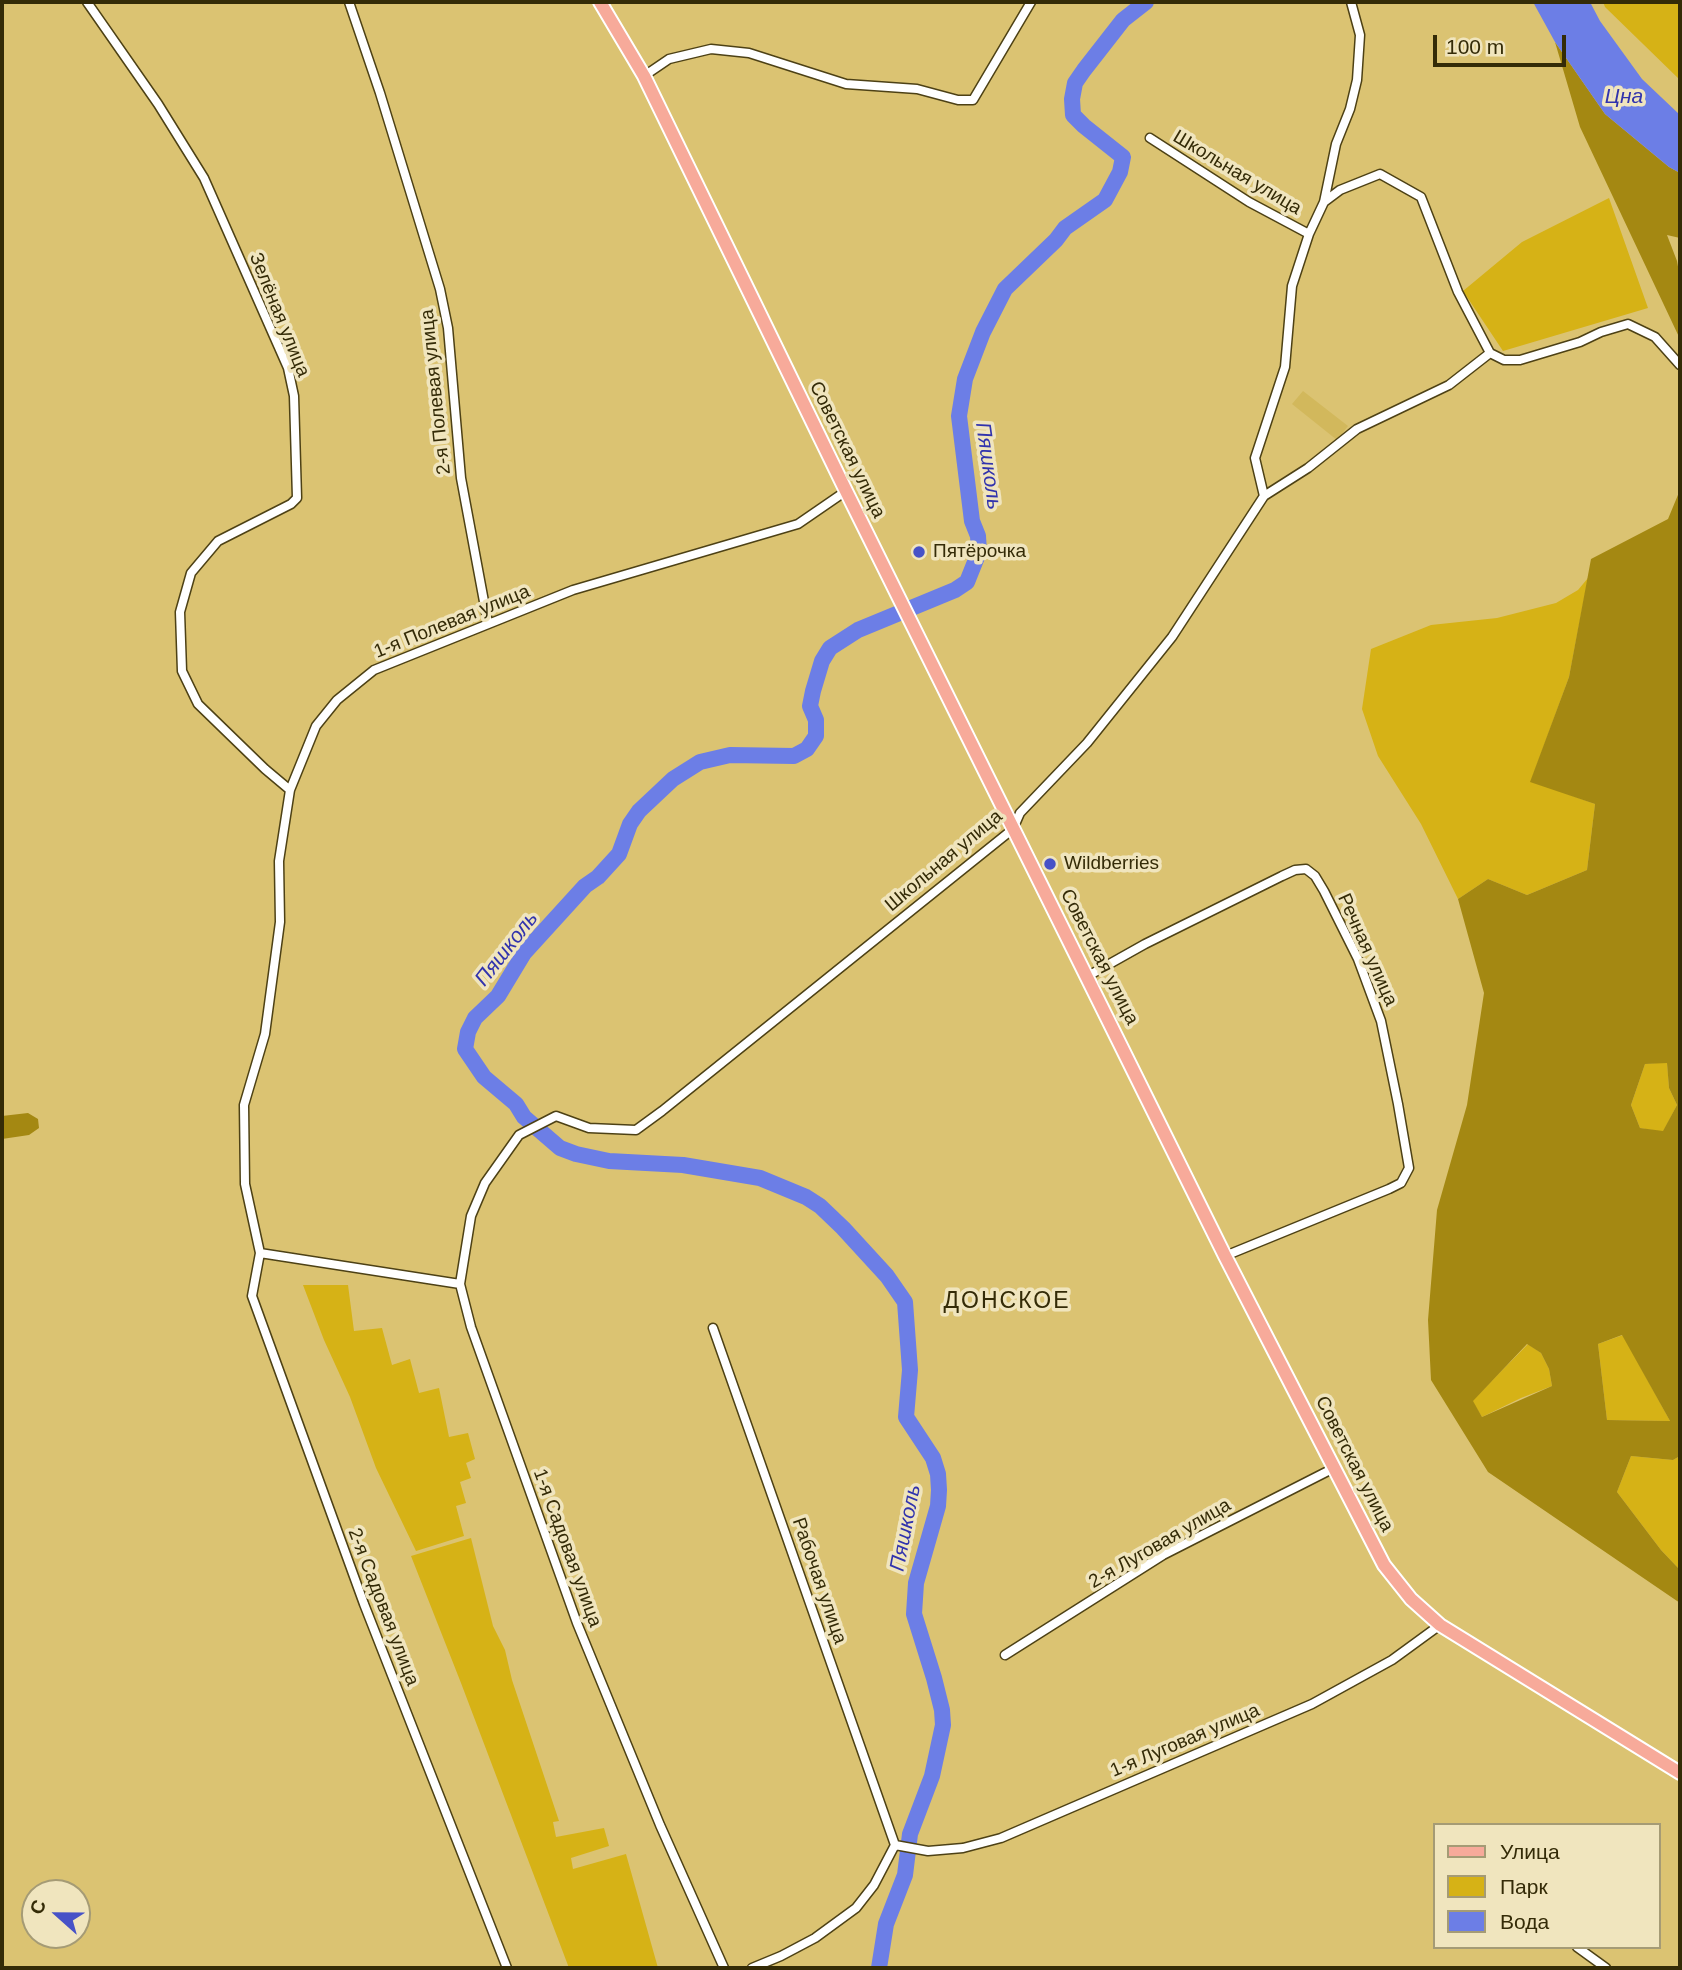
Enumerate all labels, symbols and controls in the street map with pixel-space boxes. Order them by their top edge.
scale bar [1437,21,1570,65]
text: 100 m [1446,35,1504,58]
water label: Цна [1605,84,1643,110]
street label: Школьная улица [1169,126,1305,220]
street label: Зелёная улица [244,250,314,380]
street label: 2-я Полевая улица [416,308,456,476]
street label: Советская улица [804,378,890,522]
water label: Пяшколь [969,421,1007,511]
place label: Пятёрочка [933,541,1026,563]
marker: Пятёрочка [911,544,927,560]
street label: 1-я Полевая улица [371,580,533,664]
street label: Школьная улица [881,805,1007,917]
place label: Wildberries [1064,853,1159,875]
marker: Wildberries [1042,856,1058,872]
street label: Советская улица [1055,885,1143,1029]
street label: Речная улица [1332,890,1402,1010]
water label: Пяшколь [470,907,544,991]
district label: ДОНСКОЕ [944,1288,1070,1316]
street label: Советская улица [1310,1392,1398,1536]
street label: 1-я Садовая улица [528,1466,606,1630]
water label: Пяшколь [885,1482,927,1574]
street label: 2-я Луговая улица [1085,1494,1235,1594]
street label: Рабочая улица [787,1515,851,1647]
street label: 2-я Садовая улица [342,1525,424,1689]
street label: 1-я Луговая улица [1107,1699,1263,1783]
legend [1434,1823,1661,1949]
text: Улица [1500,1840,1560,1863]
text: Парк [1500,1875,1548,1898]
north arrow [21,1879,91,1949]
text: С [26,1897,50,1917]
text: Вода [1500,1910,1549,1933]

